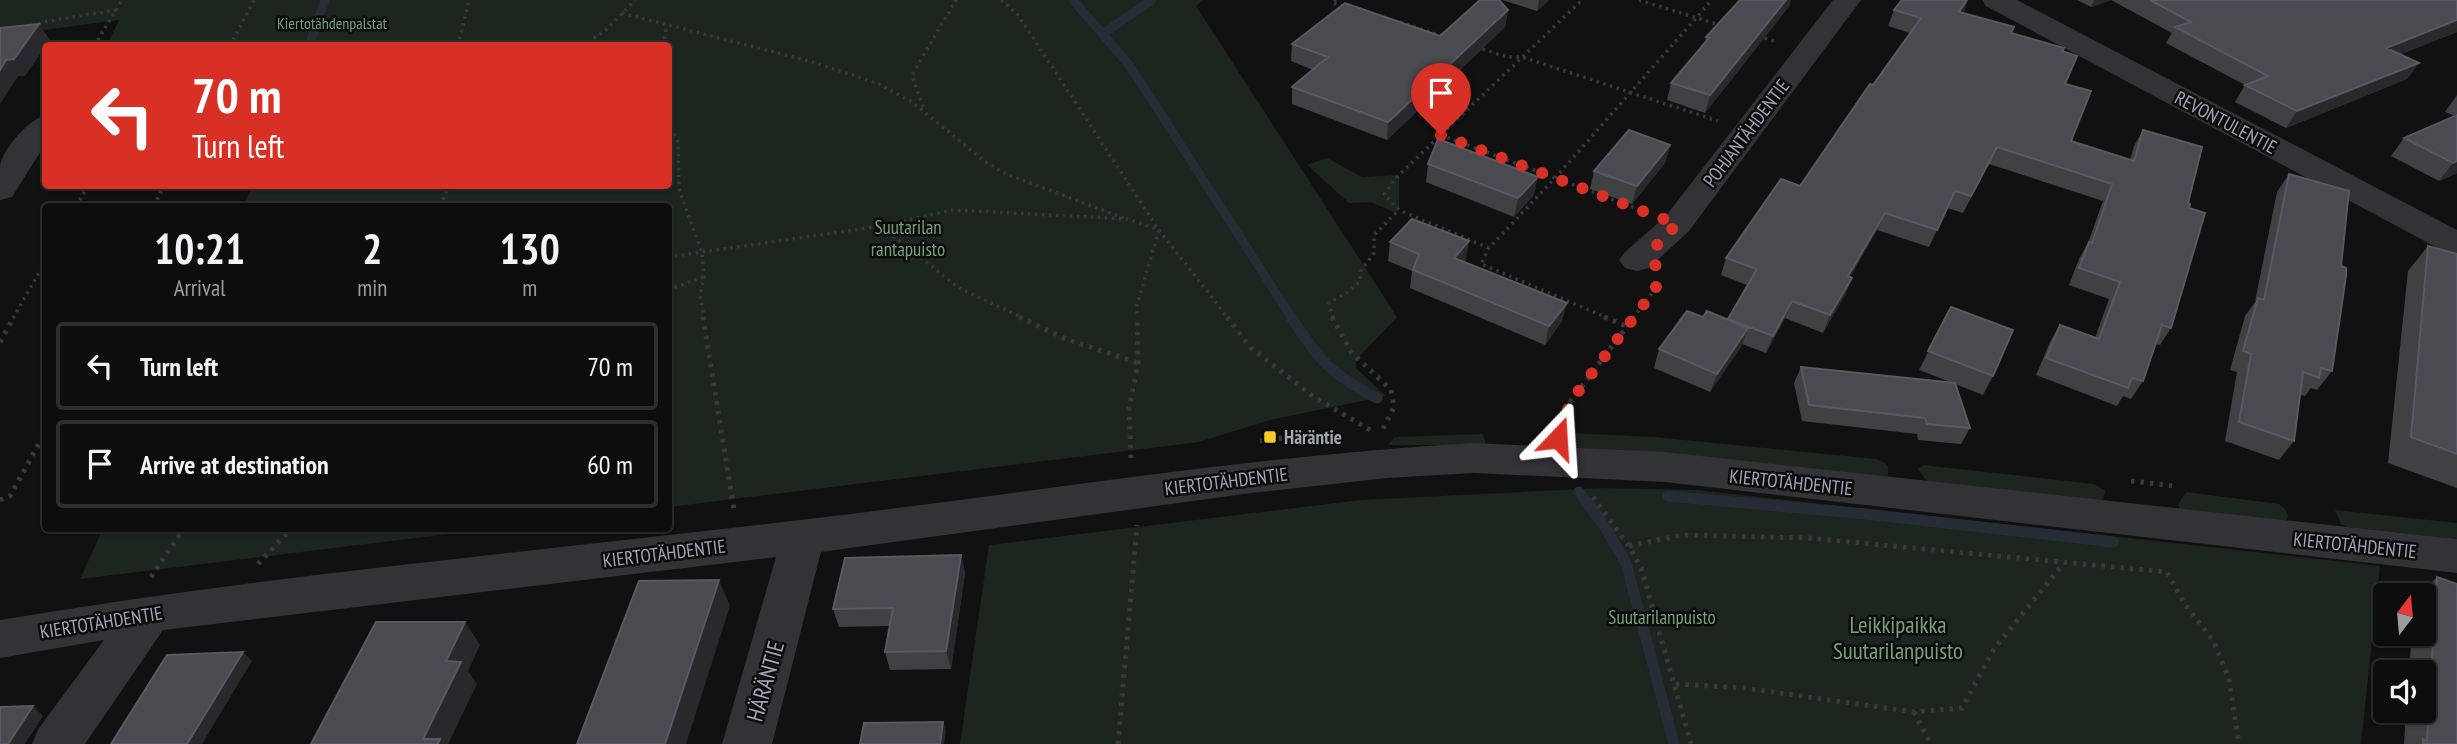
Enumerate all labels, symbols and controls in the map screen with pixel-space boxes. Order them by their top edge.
park label: Kiertotähdenpalstat [277,13,388,33]
text: 70 m [192,63,281,127]
pin [1411,63,1471,135]
icon: left [77,70,168,161]
icon: arrive [1422,74,1460,112]
street label: POHJANTÄHDENTIE [1698,74,1794,192]
street label: REVONTULENTIE [2171,85,2281,159]
text: Turn left [192,125,284,167]
park label: Suutarilan rantapuisto [871,215,945,261]
text: 10:21 [154,221,245,276]
text: 2 [362,221,382,276]
text: 130 [500,221,560,276]
text: Arrival [174,273,226,302]
text: min [357,273,387,302]
text: m [522,273,537,302]
icon: left [81,347,119,385]
text: Turn left [140,350,218,383]
text: 70 m [587,350,633,383]
position arrow [1521,401,1595,475]
place label: Häräntie [1284,425,1342,449]
marker: Häräntie [1262,429,1278,445]
icon: arrive [81,445,119,483]
text: Arrive at destination [140,448,329,481]
text: 60 m [587,448,633,481]
street label: KIERTOTÄHDENTIE [1163,462,1289,500]
street label: KIERTOTÄHDENTIE [1728,464,1854,500]
street label: KIERTOTÄHDENTIE [2292,527,2418,563]
street label: KIERTOTÄHDENTIE [601,534,727,572]
north arrow [2373,583,2436,646]
map controls [2373,583,2436,723]
street label: KIERTOTÄHDENTIE [38,600,164,644]
park label: Suutarilanpuisto [1608,605,1716,629]
park label: Leikkipaikka Suutarilanpuisto [1833,610,1963,665]
street label: HÄRÄNTIE [740,637,790,725]
button: sound [2373,660,2436,723]

